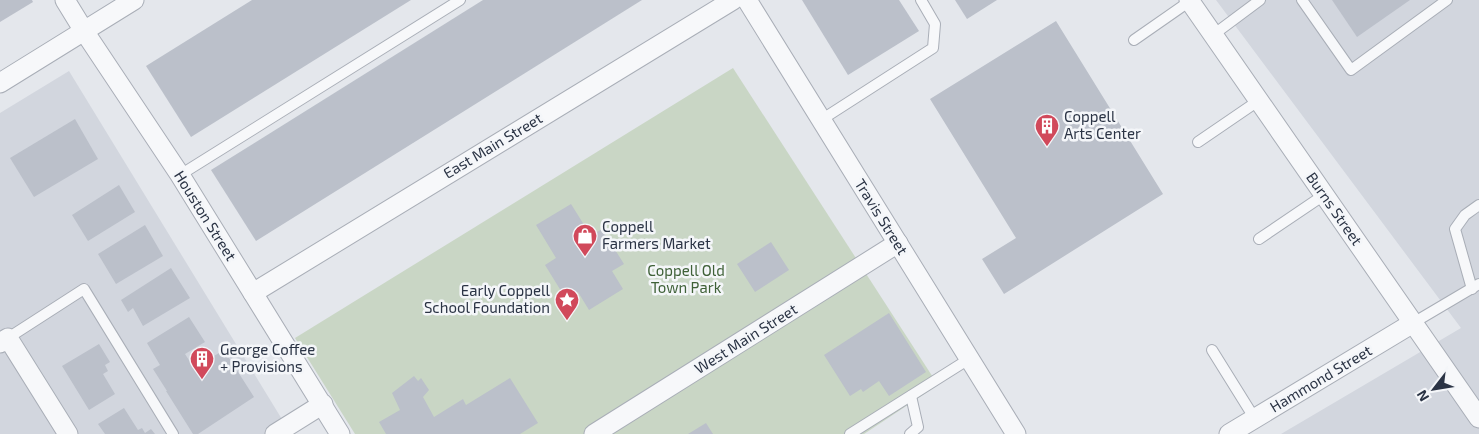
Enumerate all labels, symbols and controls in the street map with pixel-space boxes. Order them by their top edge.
place label: Coppell Arts Center [1064,107,1141,142]
street label: East Main Street [440,108,545,182]
building icon: Coppell Arts Center [1034,113,1060,147]
street label: Houston Street [171,167,241,264]
street label: Burns Street [1303,168,1367,249]
street label: Travis Street [851,175,912,258]
place label: Coppell Farmers Market [602,217,711,252]
shop icon: Coppell Farmers Market [572,223,598,257]
park label: Coppell Old Town Park [647,261,725,296]
place label: Early Coppell School Foundation [424,281,551,316]
place icon: Early Coppell School Foundation [554,287,580,321]
street label: West Main Street [691,299,800,377]
place label: George Coffee + Provisions [220,340,315,375]
street label: Hammond Street [1266,341,1375,416]
building icon: George Coffee + Provisions [189,346,215,380]
north arrow [1409,364,1459,414]
text: N [1413,387,1432,405]

